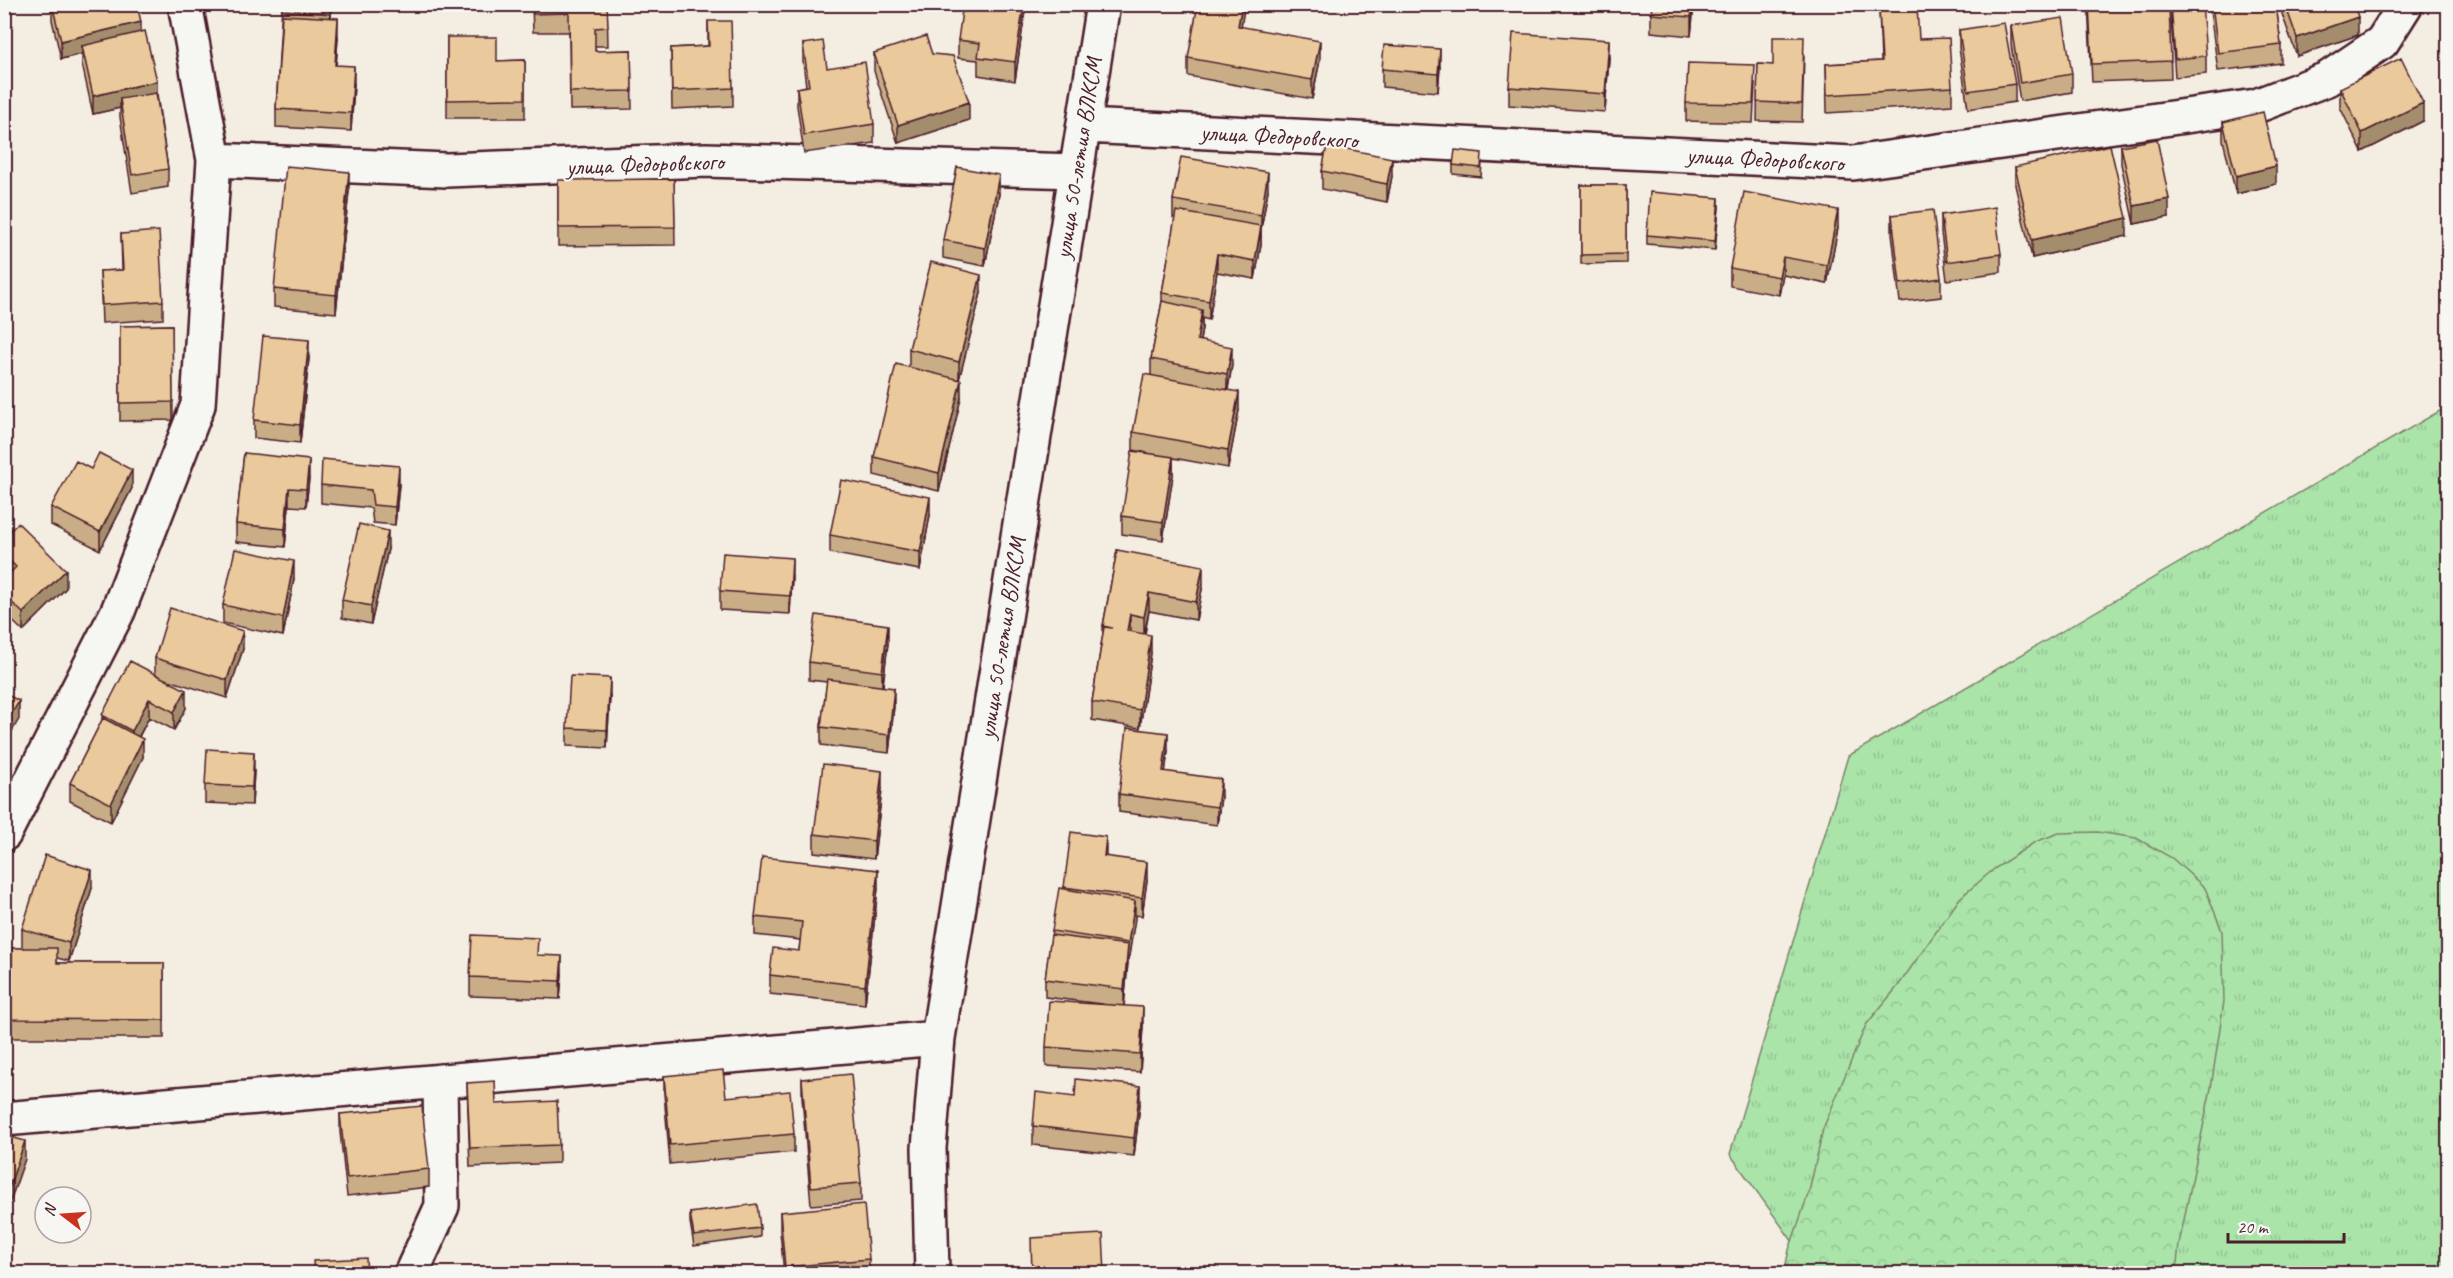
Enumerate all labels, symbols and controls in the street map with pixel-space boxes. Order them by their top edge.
street label: улица 50-летия ВЛКСМ [1047,54,1109,263]
street label: улица Федоровского [1198,117,1361,155]
street label: улица Федоровского [1684,140,1847,178]
street label: улица Федоровского [564,146,727,182]
street label: улица 50-летия ВЛКСМ [971,534,1033,743]
north arrow [33,1185,93,1245]
text: N [39,1200,62,1219]
scale bar [2228,1206,2344,1244]
text: 20 m [2237,1216,2270,1238]

